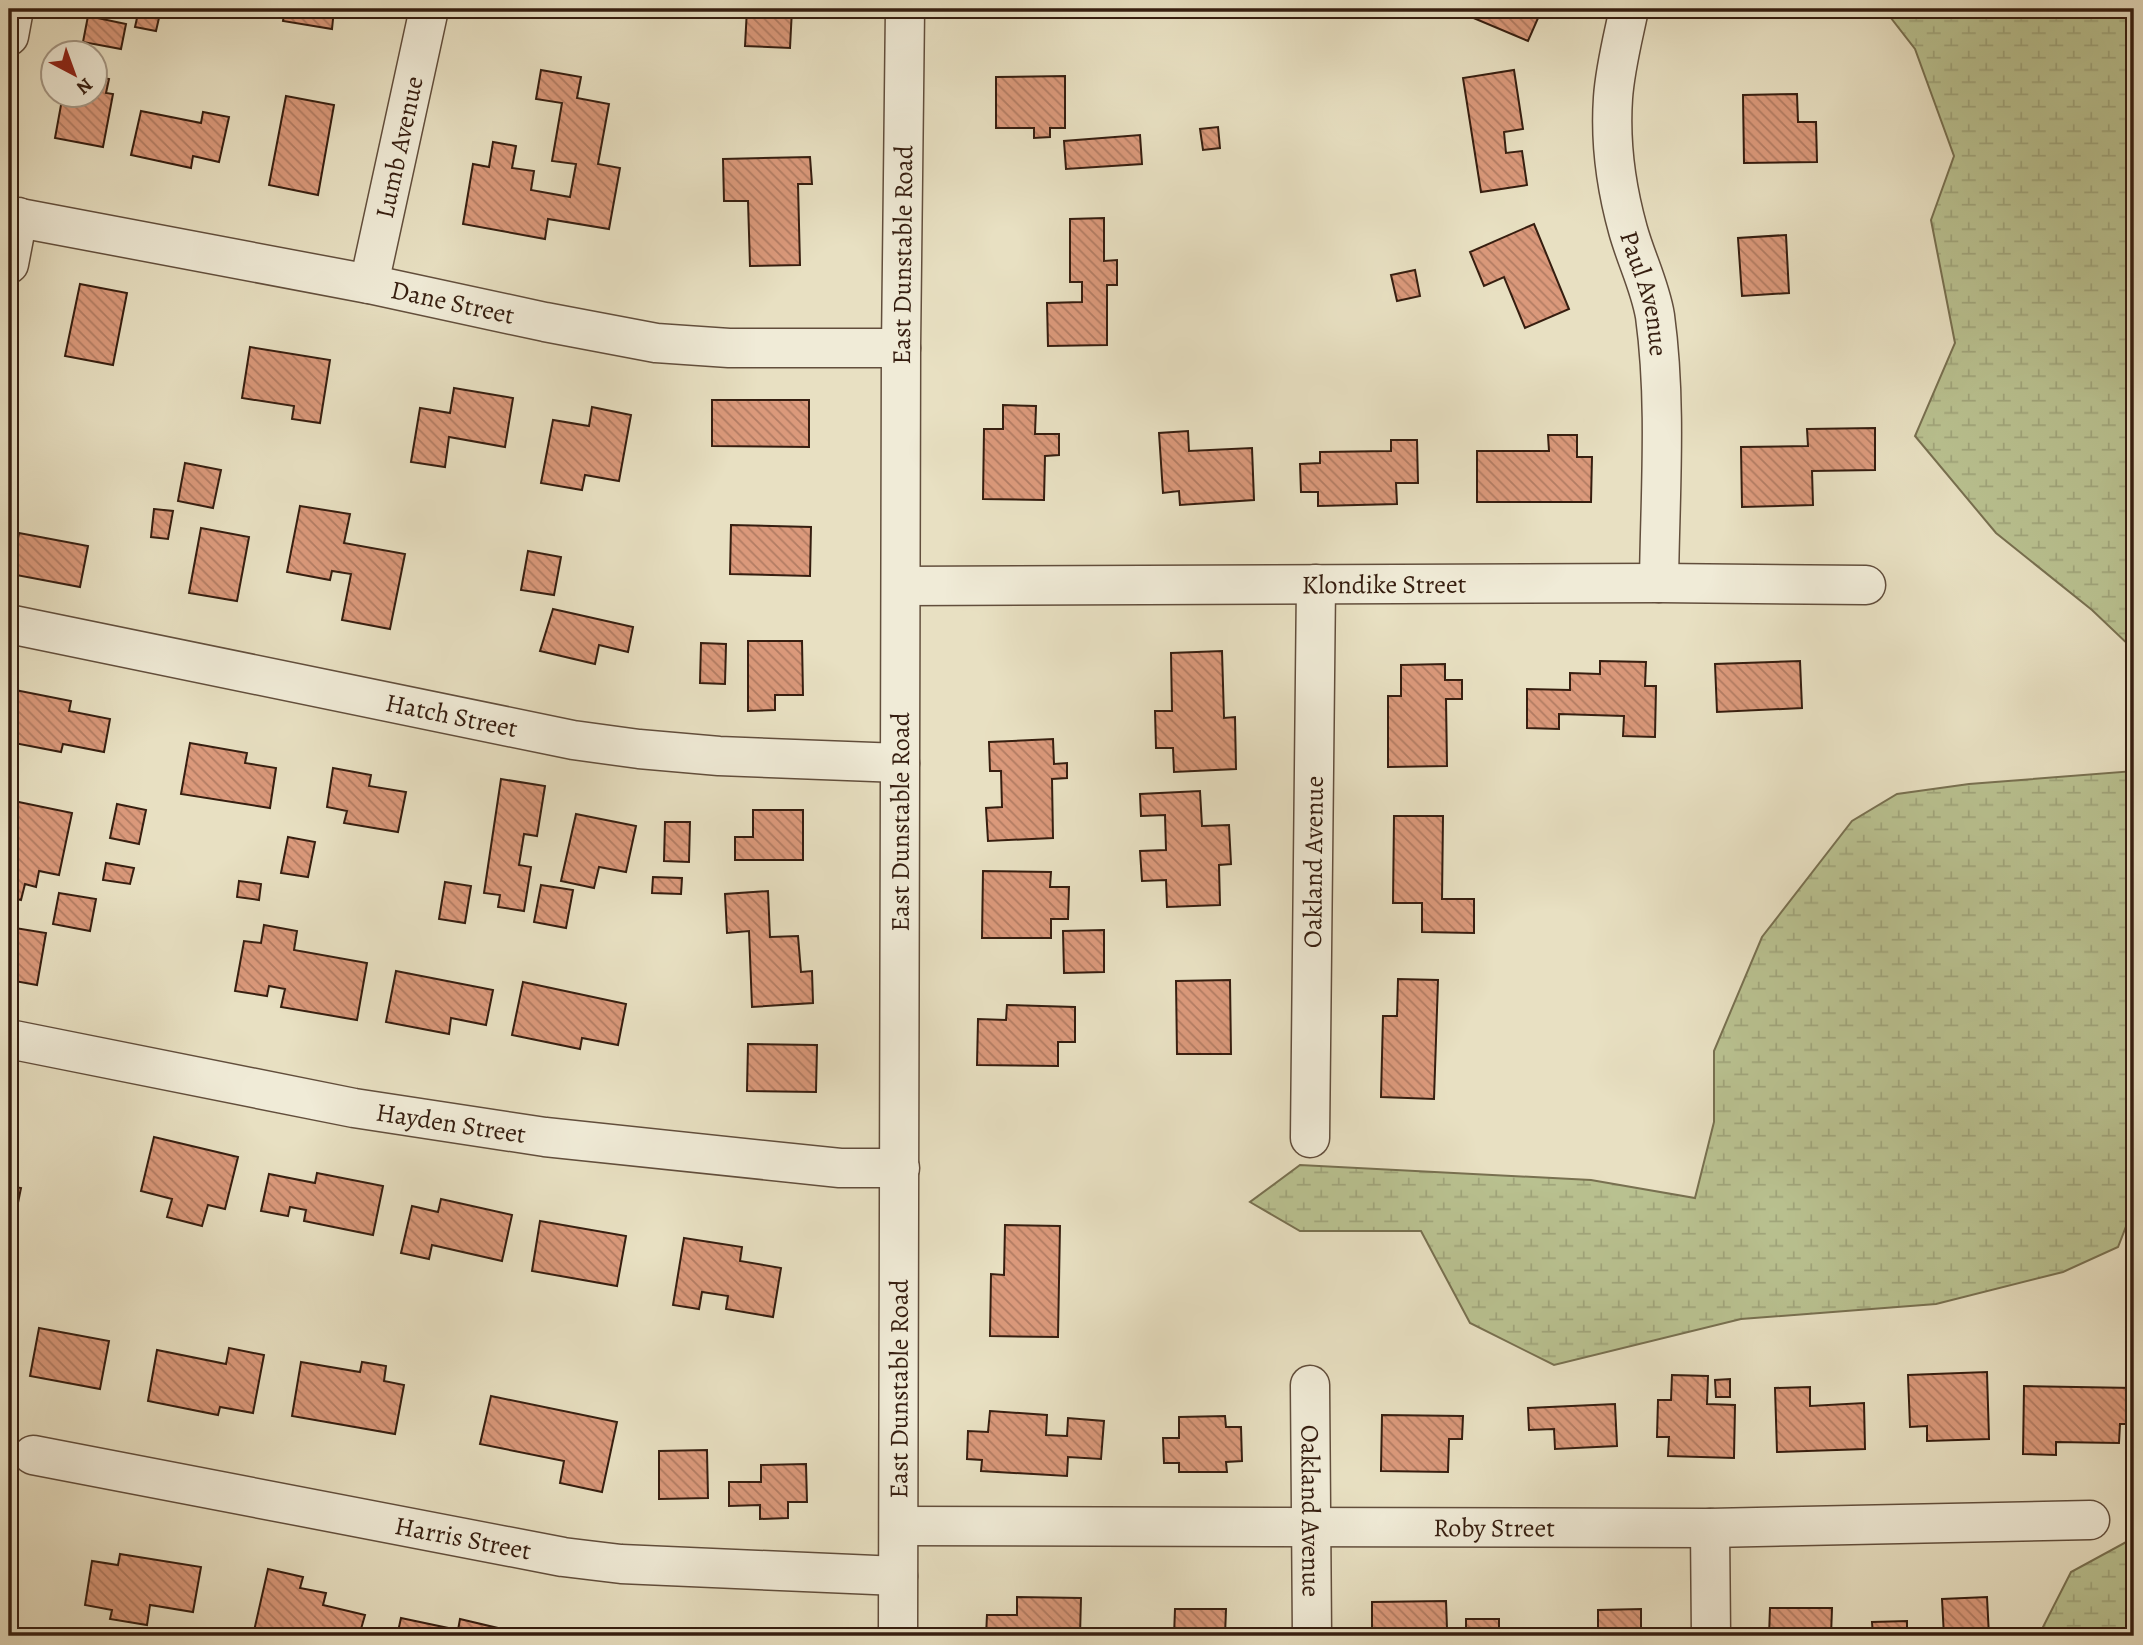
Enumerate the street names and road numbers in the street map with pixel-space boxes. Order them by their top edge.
street label: Lumb Avenue [367,73,432,222]
street label: East Dunstable Road [884,145,921,365]
street label: Paul Avenue [1611,226,1676,358]
street label: Dane Street [388,272,518,333]
street label: Klondike Street [1302,567,1467,602]
street label: Hatch Street [383,685,521,746]
street label: East Dunstable Road [883,712,918,932]
street label: Oakland Avenue [1295,776,1332,948]
street label: Hayden Street [374,1095,529,1152]
street label: East Dunstable Road [881,1279,917,1499]
street label: Oakland Avenue [1292,1425,1329,1597]
street label: Harris Street [392,1508,535,1569]
street label: Roby Street [1433,1510,1555,1546]

